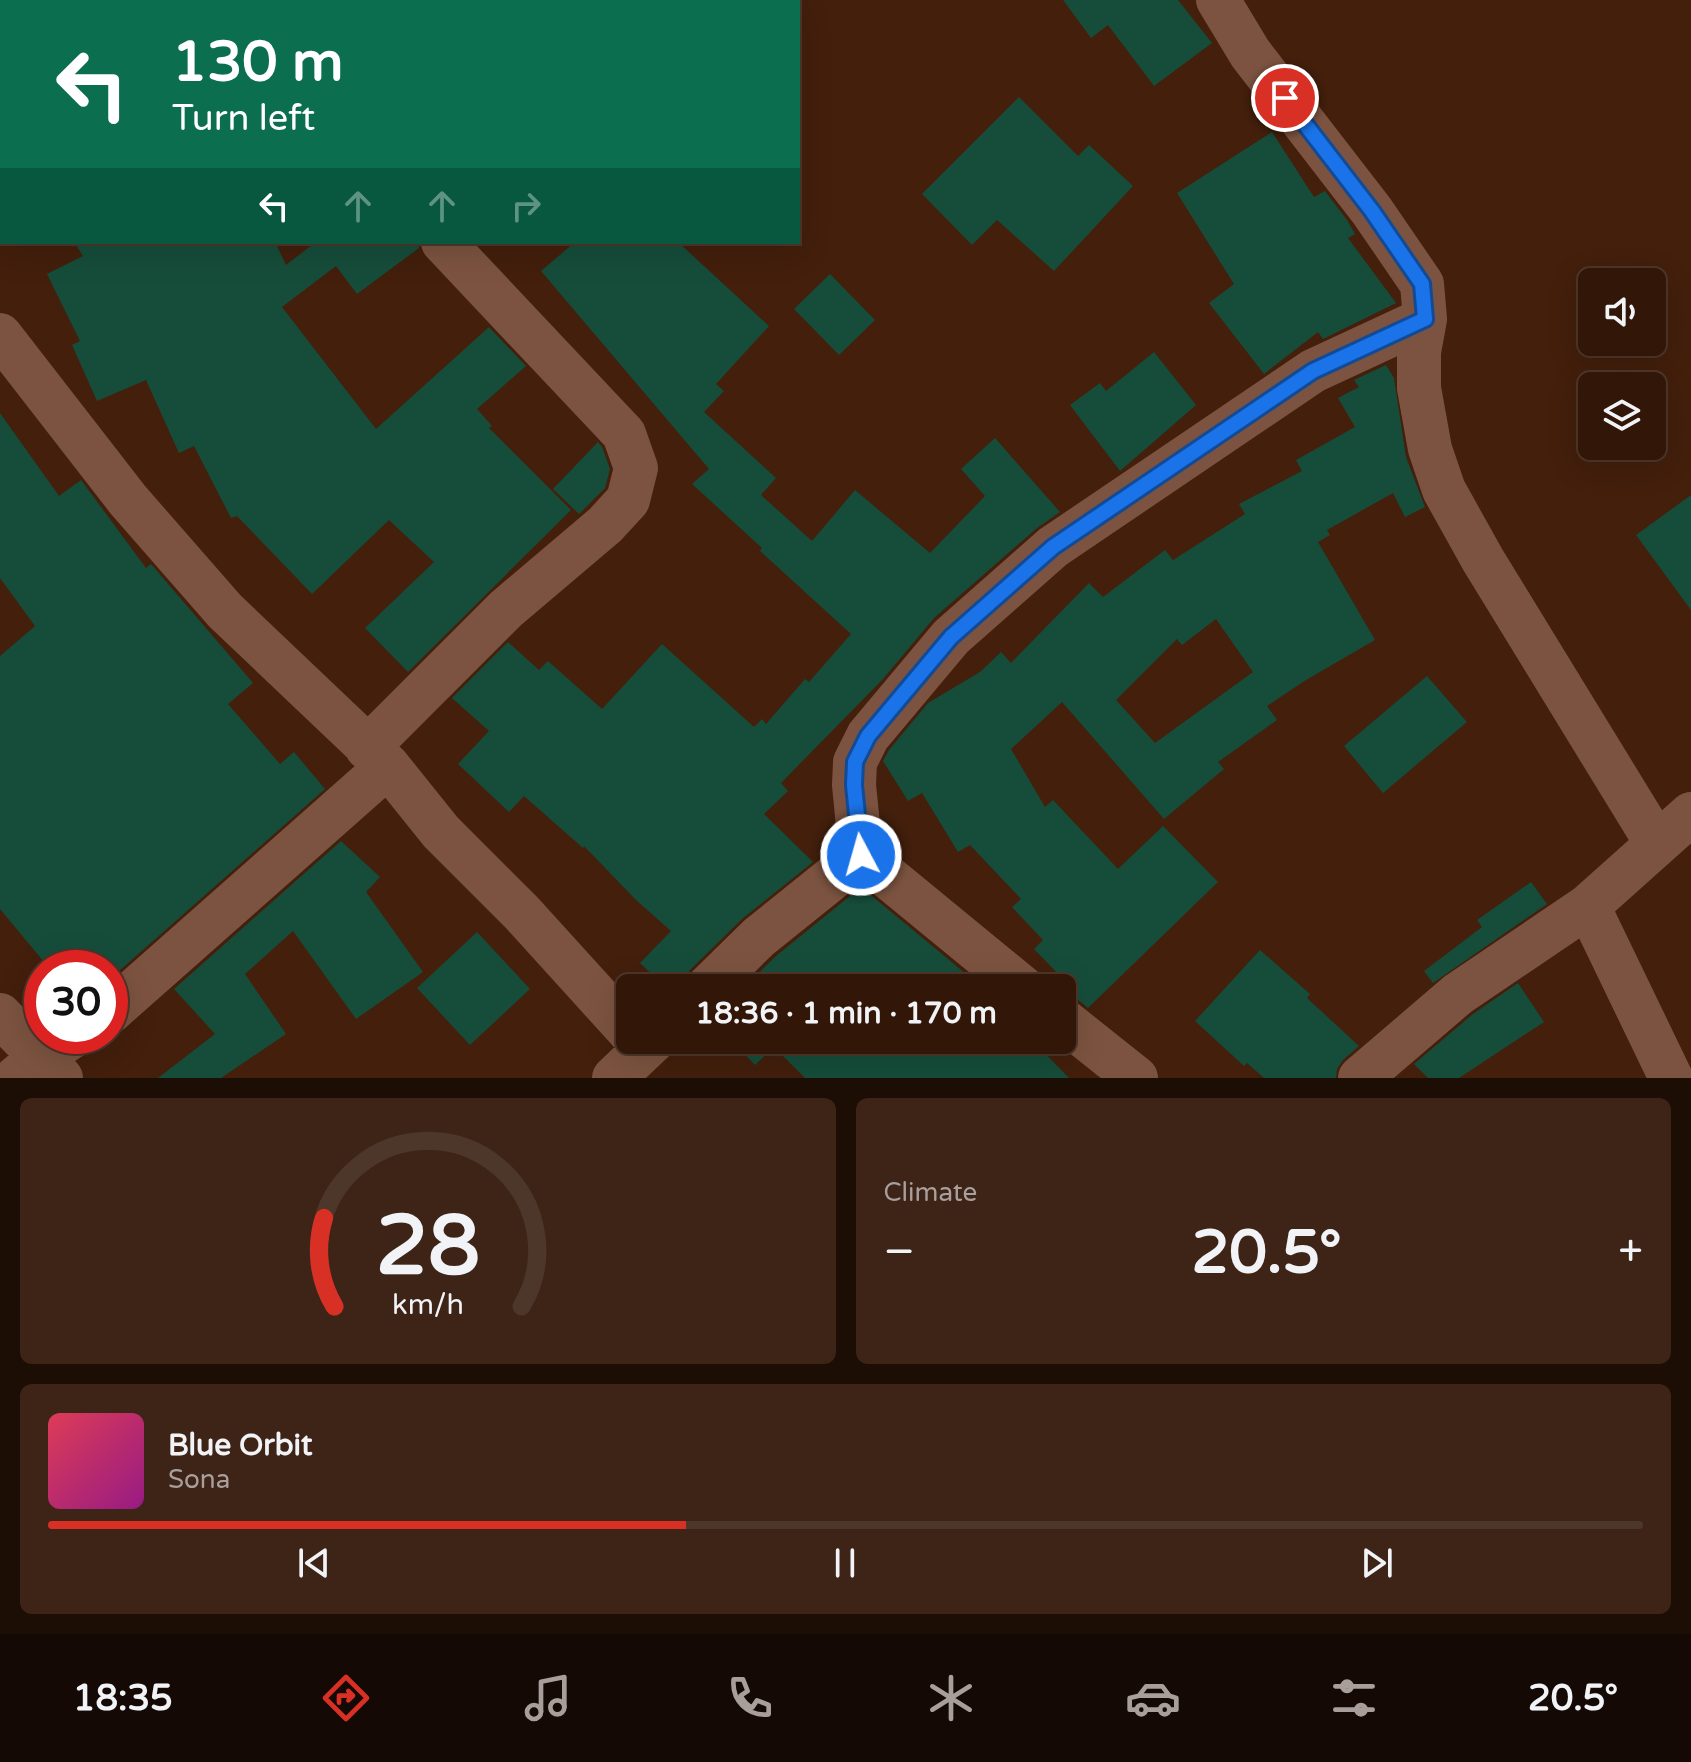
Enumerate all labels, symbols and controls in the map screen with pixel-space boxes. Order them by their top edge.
text: 130 m [172,29,343,96]
icon: left [40,32,144,136]
pin [1251,64,1319,132]
icon: arrive [1263,76,1307,120]
text: Turn left [172,97,315,140]
icon: left [252,184,296,228]
icon: ahead [336,184,380,228]
icon: ahead [420,184,464,228]
icon: right [504,184,548,228]
map controls [1578,268,1666,460]
button: sound [1578,268,1666,356]
button: layers [1578,372,1666,460]
position arrow [819,813,903,897]
speed limit sign: 30 [24,950,128,1054]
text: 18:36 · 1 min · 170 m [695,995,997,1032]
text: Climate [884,1177,977,1208]
text: 28 [376,1197,480,1297]
text: 20.5° [1191,1217,1342,1289]
text: − [884,1226,915,1279]
text: + [1618,1226,1643,1279]
text: km/h [392,1288,464,1322]
text: Blue Orbit [168,1427,313,1464]
text: Sona [168,1464,230,1495]
icon: previous [292,1541,336,1585]
icon: pause [823,1541,867,1585]
icon: next [1355,1541,1399,1585]
icon: directions [318,1670,374,1726]
icon: music [520,1670,576,1726]
icon: phone [722,1670,778,1726]
icon: climate [923,1670,979,1726]
icon: car [1125,1670,1181,1726]
icon: filters [1326,1670,1382,1726]
text: 18:35 [73,1677,173,1720]
text: 20.5° [1528,1677,1618,1720]

